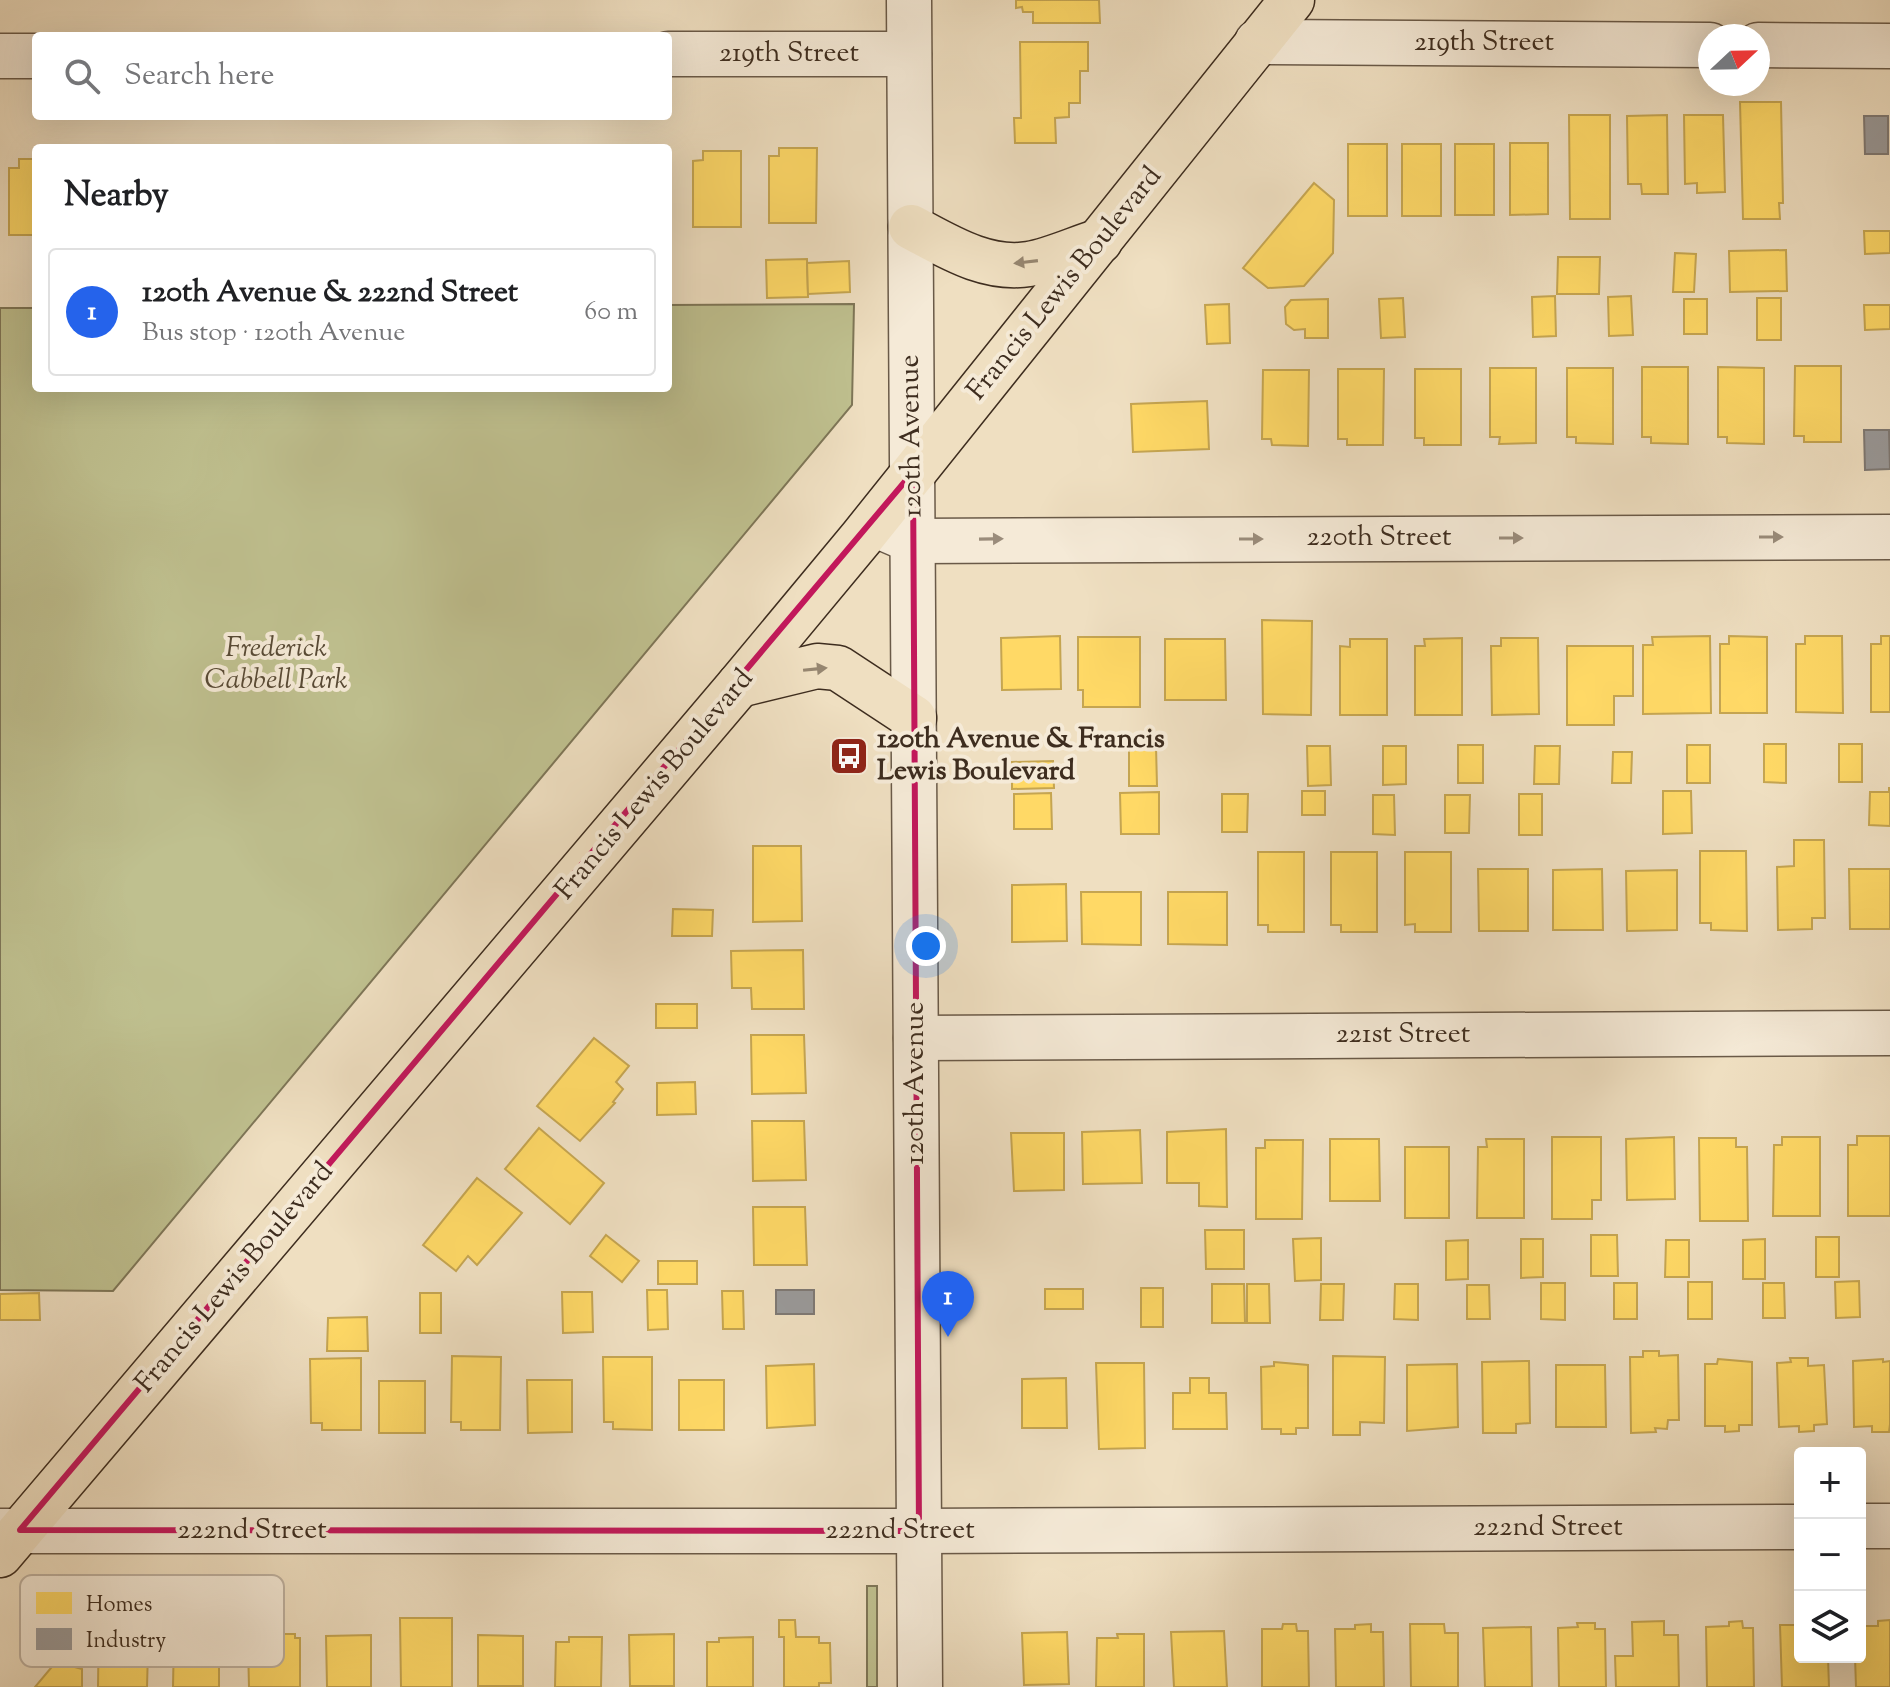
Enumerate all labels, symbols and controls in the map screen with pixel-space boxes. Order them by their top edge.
street label: 219th Street [1414,23,1554,63]
north arrow [1698,24,1770,96]
search box [32,32,672,120]
street label: 219th Street [719,34,859,74]
icon: search [60,54,104,98]
text: Search here [124,55,274,98]
street label: Francis Lewis Boulevard [958,158,1172,409]
text: Nearby [64,172,169,221]
one-way arrow [1013,256,1038,269]
text: 120th Avenue & 222nd Street [142,272,518,315]
text: 1 [88,294,96,331]
text: 60 m [584,294,638,331]
text: Bus stop · 120th Avenue [142,315,405,352]
street label: 120th Avenue [891,354,933,518]
street label: 220th Street [1306,518,1452,558]
one-way arrow [1759,531,1784,543]
one-way arrow [1499,532,1524,544]
one-way arrow [979,533,1004,546]
one-way arrow [1239,533,1264,545]
park label: Frederick Cabbell Park [205,629,348,701]
street label: Francis Lewis Boulevard [546,661,764,909]
one-way arrow [803,662,828,675]
place label: 120th Avenue & Francis Lewis Boulevard [877,720,1165,792]
bus stop icon: 120th Avenue & Francis Lewis Boulevard [828,735,870,777]
your location [906,926,946,966]
street label: 120th Avenue [896,1002,936,1164]
street label: 221st Street [1336,1015,1471,1055]
street label: Francis Lewis Boulevard [126,1154,344,1402]
pin: 1 [922,1271,974,1337]
map controls [1794,1447,1866,1663]
button: + [1794,1447,1866,1519]
street label: 222nd Street [1473,1508,1623,1548]
street label: 222nd Street [177,1511,327,1551]
street label: 222nd Street [825,1511,975,1551]
button: − [1794,1519,1866,1591]
legend [20,1575,284,1667]
text: Homes [86,1590,152,1622]
button: layers [1794,1591,1866,1663]
text: Industry [86,1626,166,1658]

